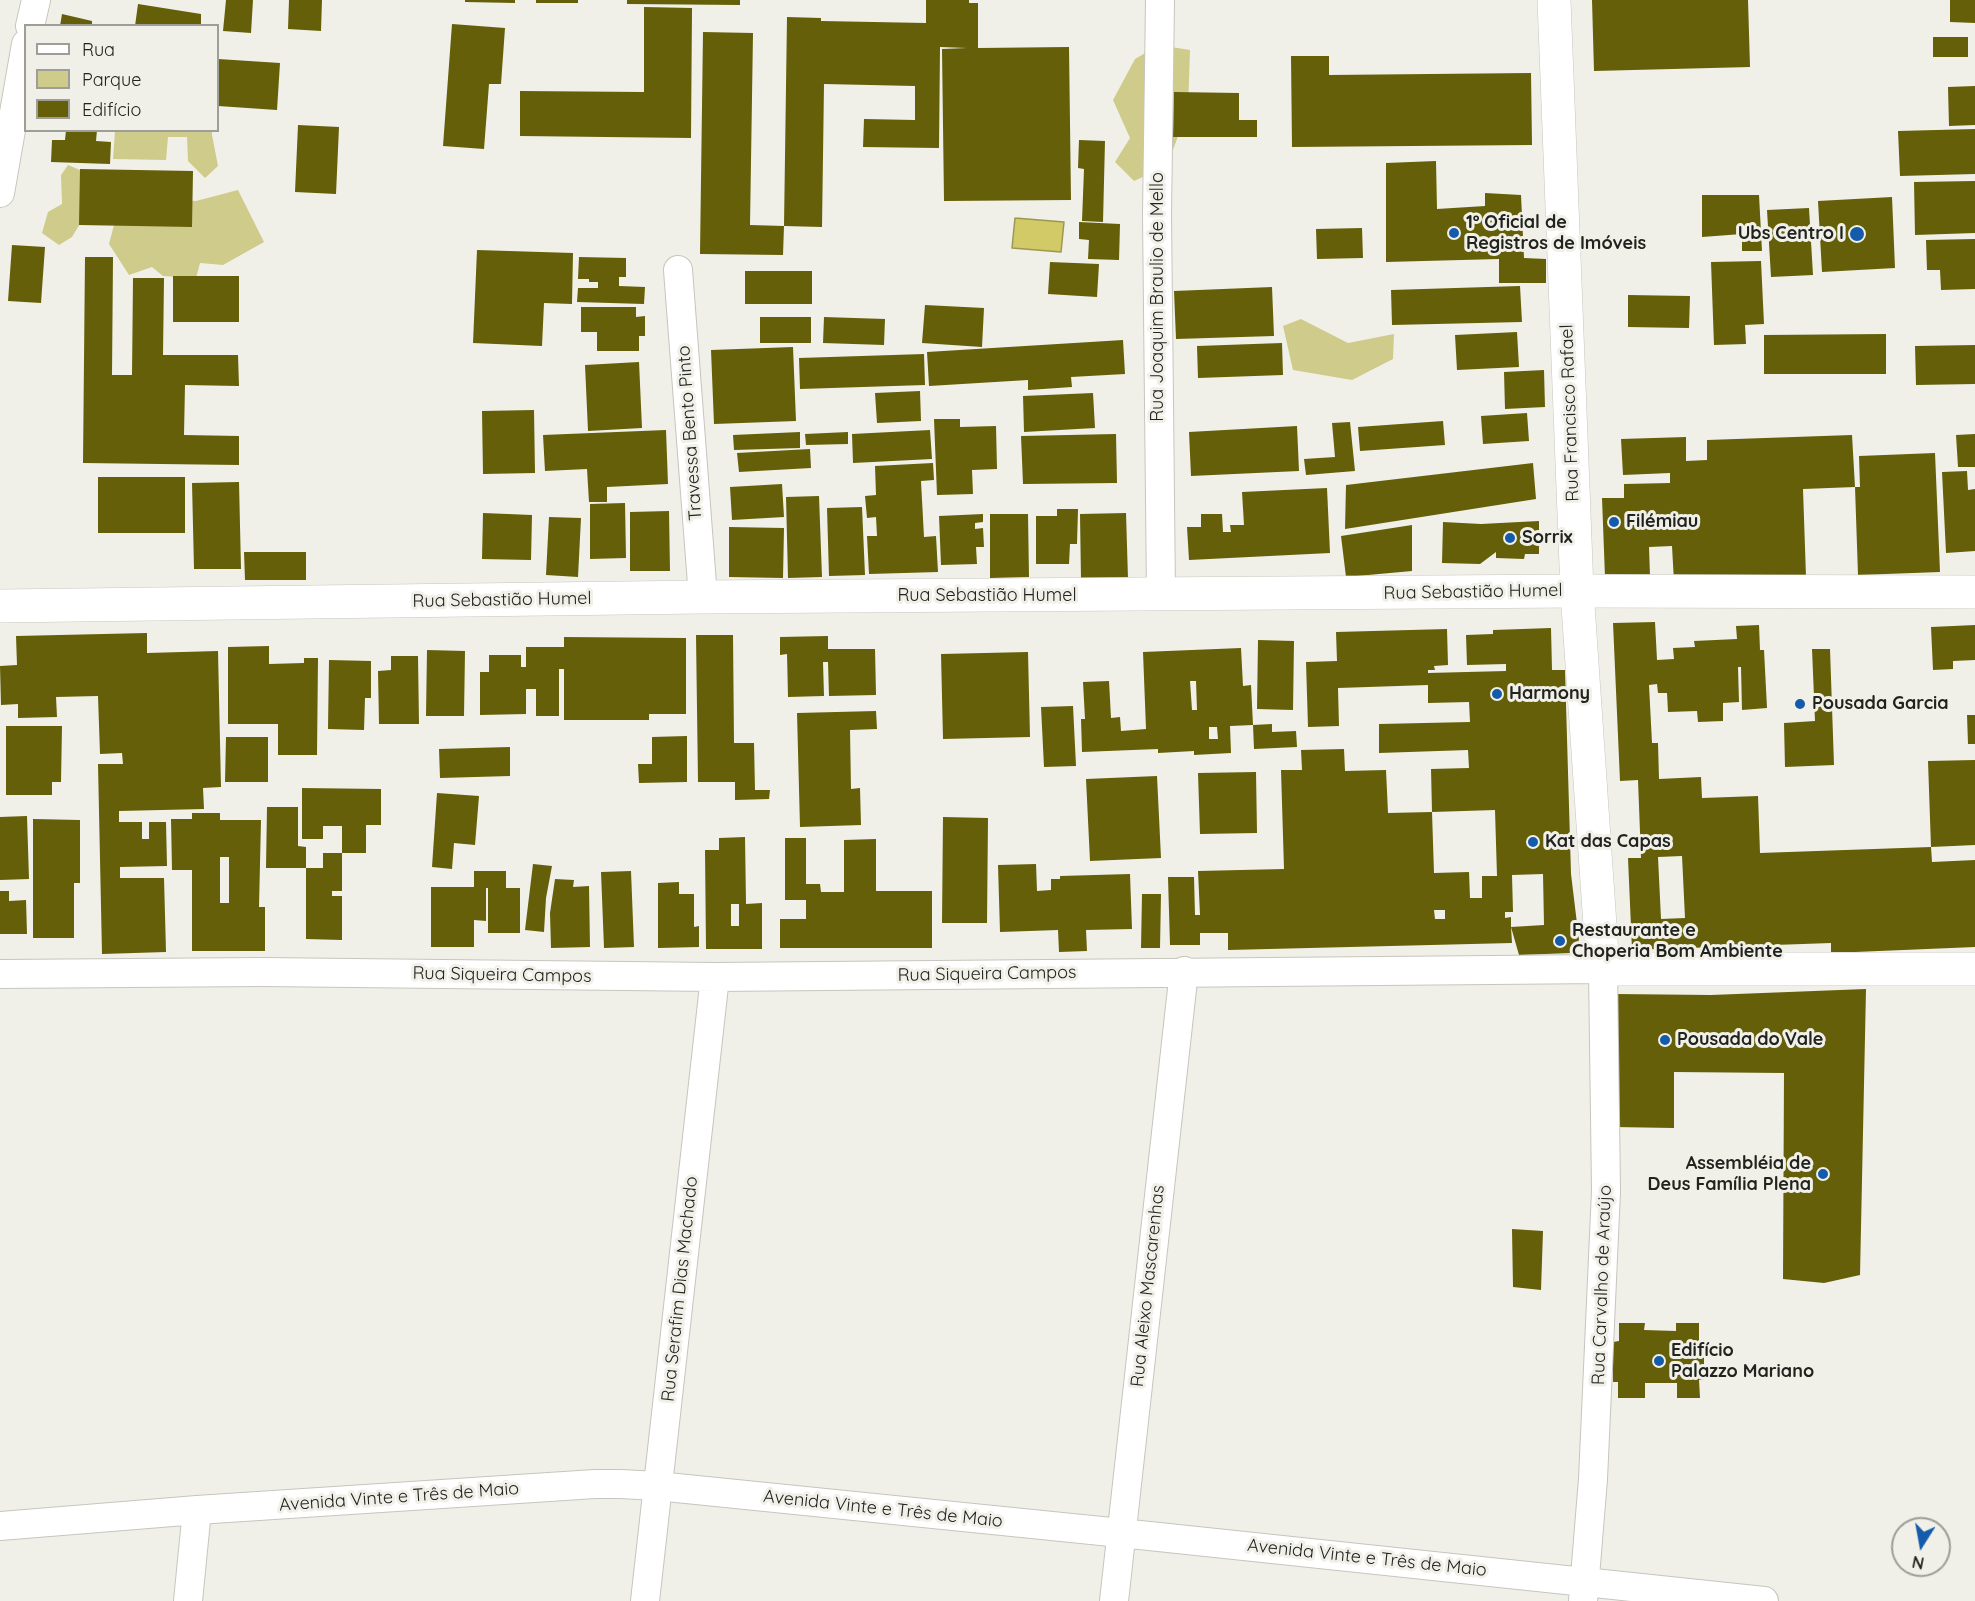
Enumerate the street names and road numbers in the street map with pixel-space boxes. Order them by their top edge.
street label: Rua Joaquim Braulio de Mello [1147,172,1169,422]
street label: Rua Francisco Rafael [1556,324,1584,502]
street label: Travessa Bento Pinto [673,345,707,521]
street label: Rua Sebastião Humel [1383,580,1563,604]
street label: Rua Sebastião Humel [897,585,1077,607]
street label: Rua Sebastião Humel [412,588,592,612]
street label: Rua Siqueira Campos [897,962,1077,986]
street label: Rua Siqueira Campos [412,963,592,987]
street label: Rua Serafim Dias Machado [657,1175,703,1403]
street label: Rua Aleixo Mascarenhas [1127,1184,1169,1388]
street label: Rua Carvalho de Araújo [1588,1185,1616,1385]
street label: Avenida Vinte e Três de Maio [278,1478,520,1516]
street label: Avenida Vinte e Três de Maio [762,1486,1004,1532]
street label: Avenida Vinte e Três de Maio [1246,1535,1488,1581]

